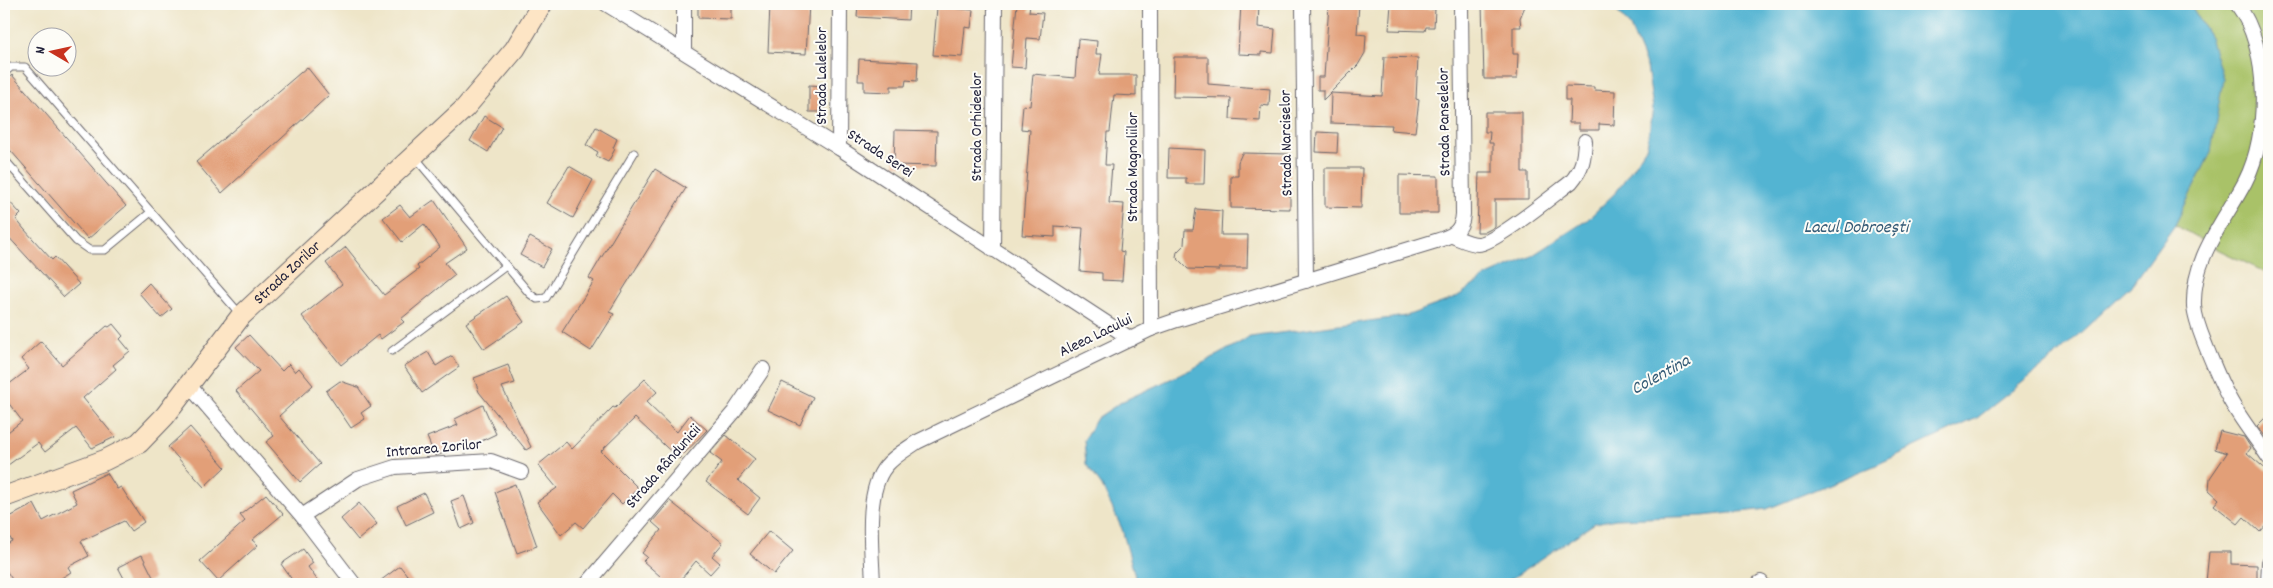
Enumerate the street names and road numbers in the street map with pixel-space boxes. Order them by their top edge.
street label: Strada Lalelelor [811,27,834,125]
street label: Strada Panselelor [1433,67,1457,177]
street label: Strada Orhideelor [966,72,989,181]
street label: Strada Narciselor [1275,90,1299,196]
street label: Strada Magnoliilor [1122,112,1145,222]
street label: Strada Serei [842,124,918,184]
street label: Strada Zorilor [248,235,326,310]
street label: Aleea Lacului [1056,308,1137,364]
street label: Strada Rândunicii [621,420,707,514]
street label: Intrarea Zorilor [385,433,483,465]

